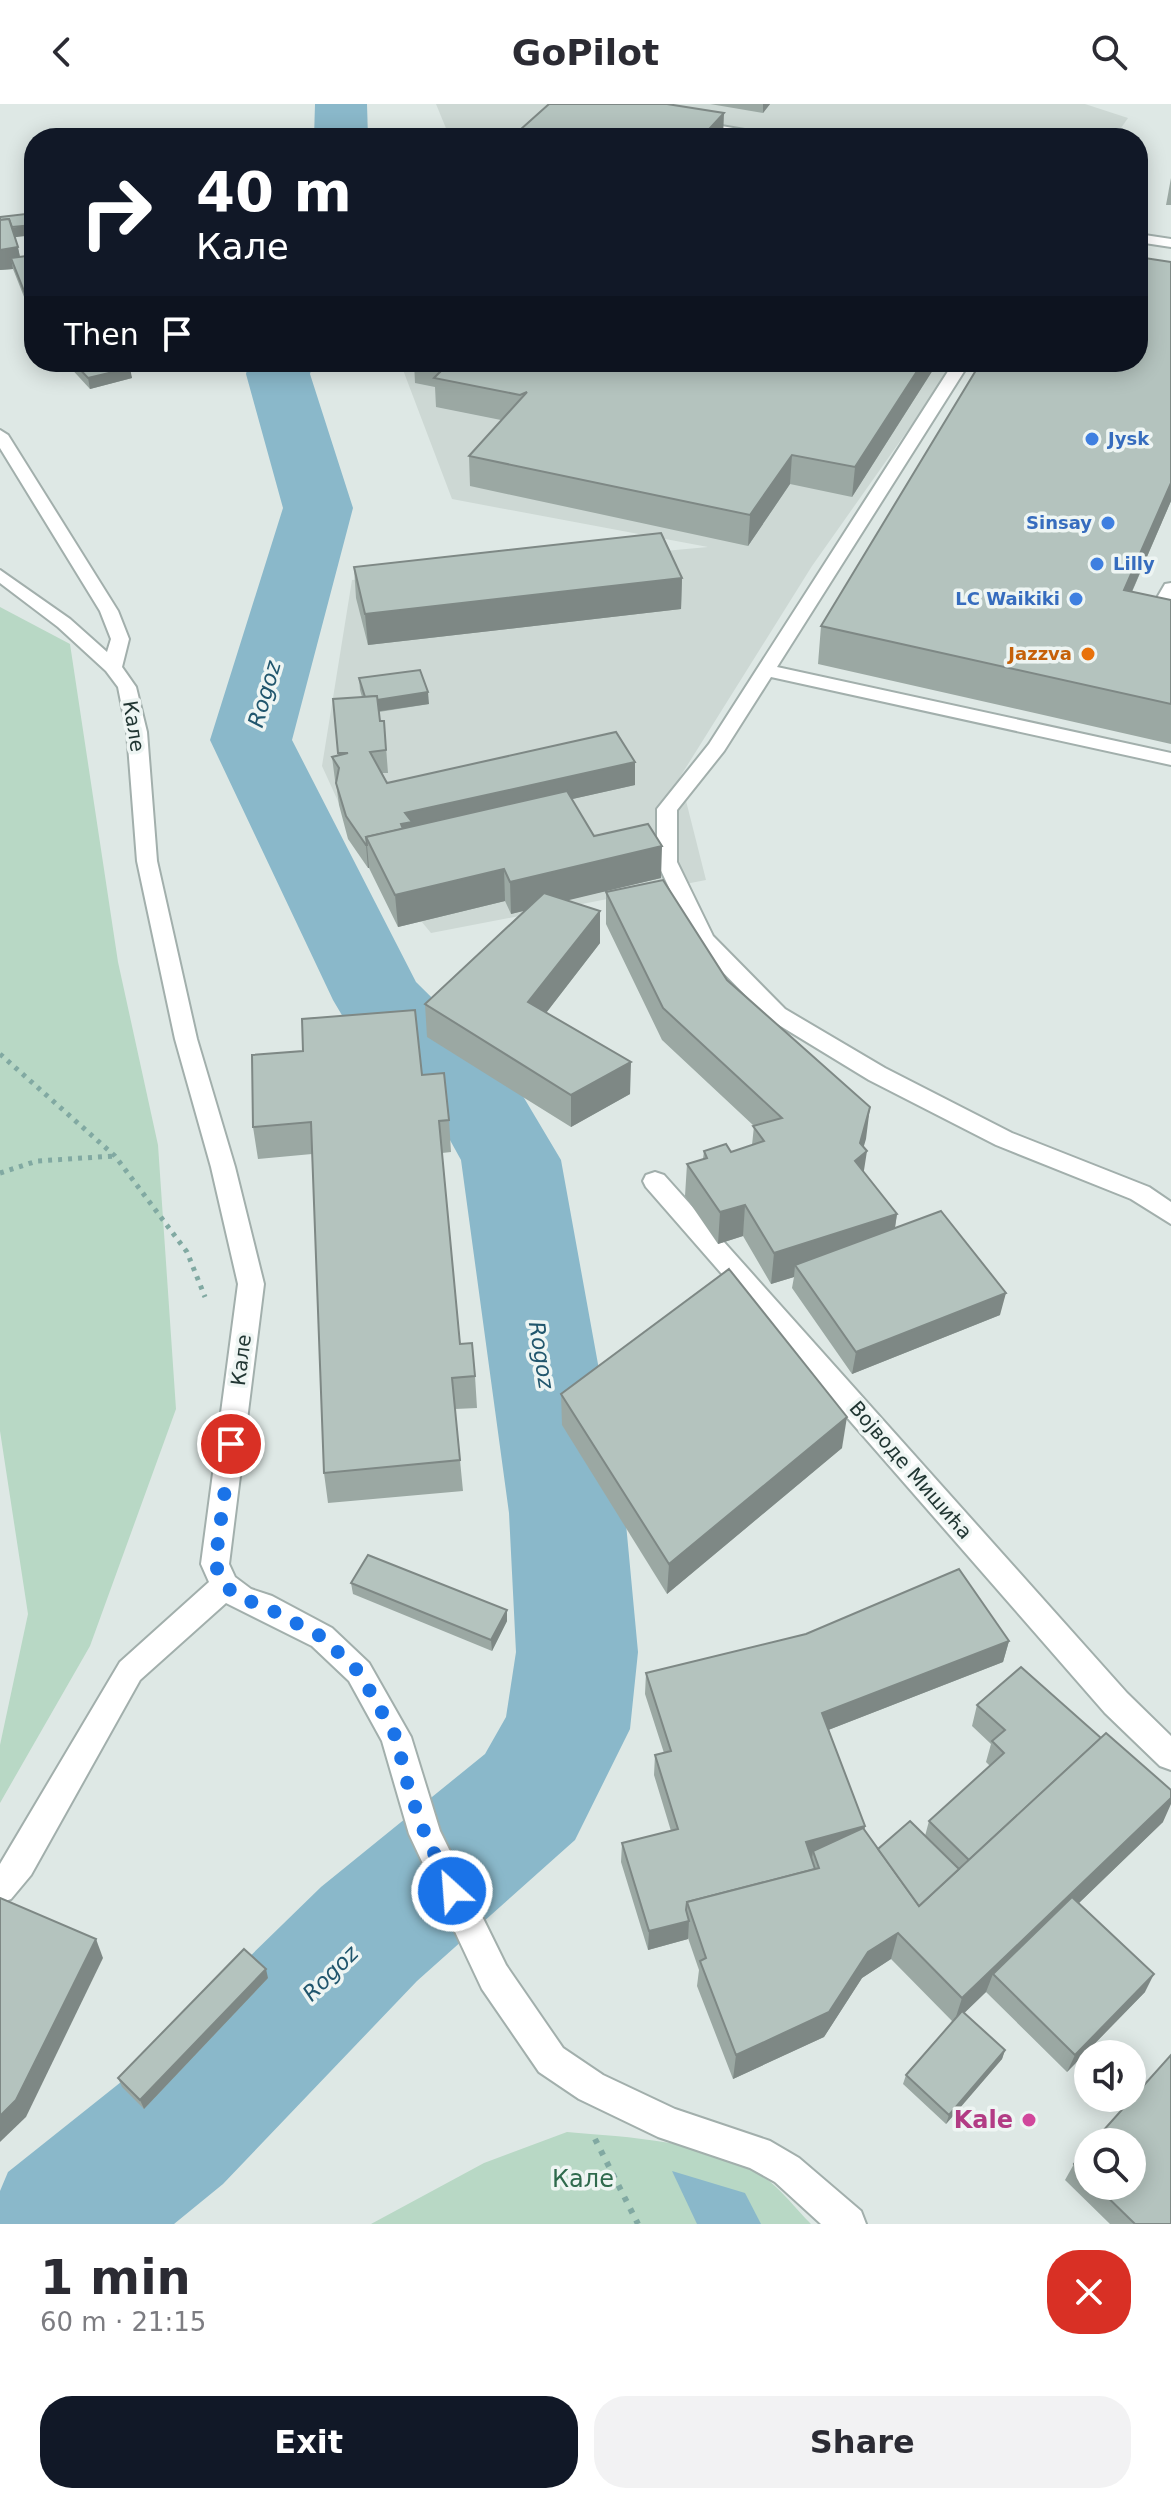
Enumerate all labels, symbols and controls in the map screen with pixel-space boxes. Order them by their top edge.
icon: back [40,30,84,74]
icon: search [1087,30,1131,74]
text: GoPilot [512,32,659,73]
text: 40 m [196,159,352,224]
icon: right [64,160,168,264]
text: Кале [196,226,289,267]
icon: arrive [155,312,199,356]
text: Then [64,317,139,352]
place label: Jysk [1106,428,1150,449]
marker: Jysk [1083,430,1101,448]
place label: Sinsay [1026,512,1092,533]
marker: Sinsay [1099,514,1117,532]
place label: Lilly [1113,553,1155,574]
marker: Lilly [1088,555,1106,573]
place label: LC Waikiki [955,588,1060,609]
marker: LC Waikiki [1067,590,1085,608]
place label: Jazzva [1006,643,1072,664]
marker: Jazzva [1079,645,1097,663]
water label: Rogoz [243,658,286,730]
street label: Кале [118,699,150,753]
water label: Rogoz [524,1320,559,1391]
street label: Кале [226,1333,256,1387]
street label: Војводе Мишића [845,1396,977,1544]
pin [197,1410,265,1478]
icon: arrive [209,1422,253,1466]
position arrow [410,1849,494,1933]
water label: Rogoz [298,1940,363,2006]
map controls [1074,2040,1146,2200]
button: sound [1074,2040,1146,2112]
place label: Kale [954,2106,1013,2134]
marker: Kale [1020,2111,1038,2129]
button: search [1074,2128,1146,2200]
park label: Кале [552,2165,614,2193]
text: 1 min [40,2249,191,2305]
button: close [1047,2250,1131,2334]
text: 60 m · 21:15 [40,2307,206,2337]
button: Exit [40,2396,578,2488]
button: Share [594,2396,1131,2488]

